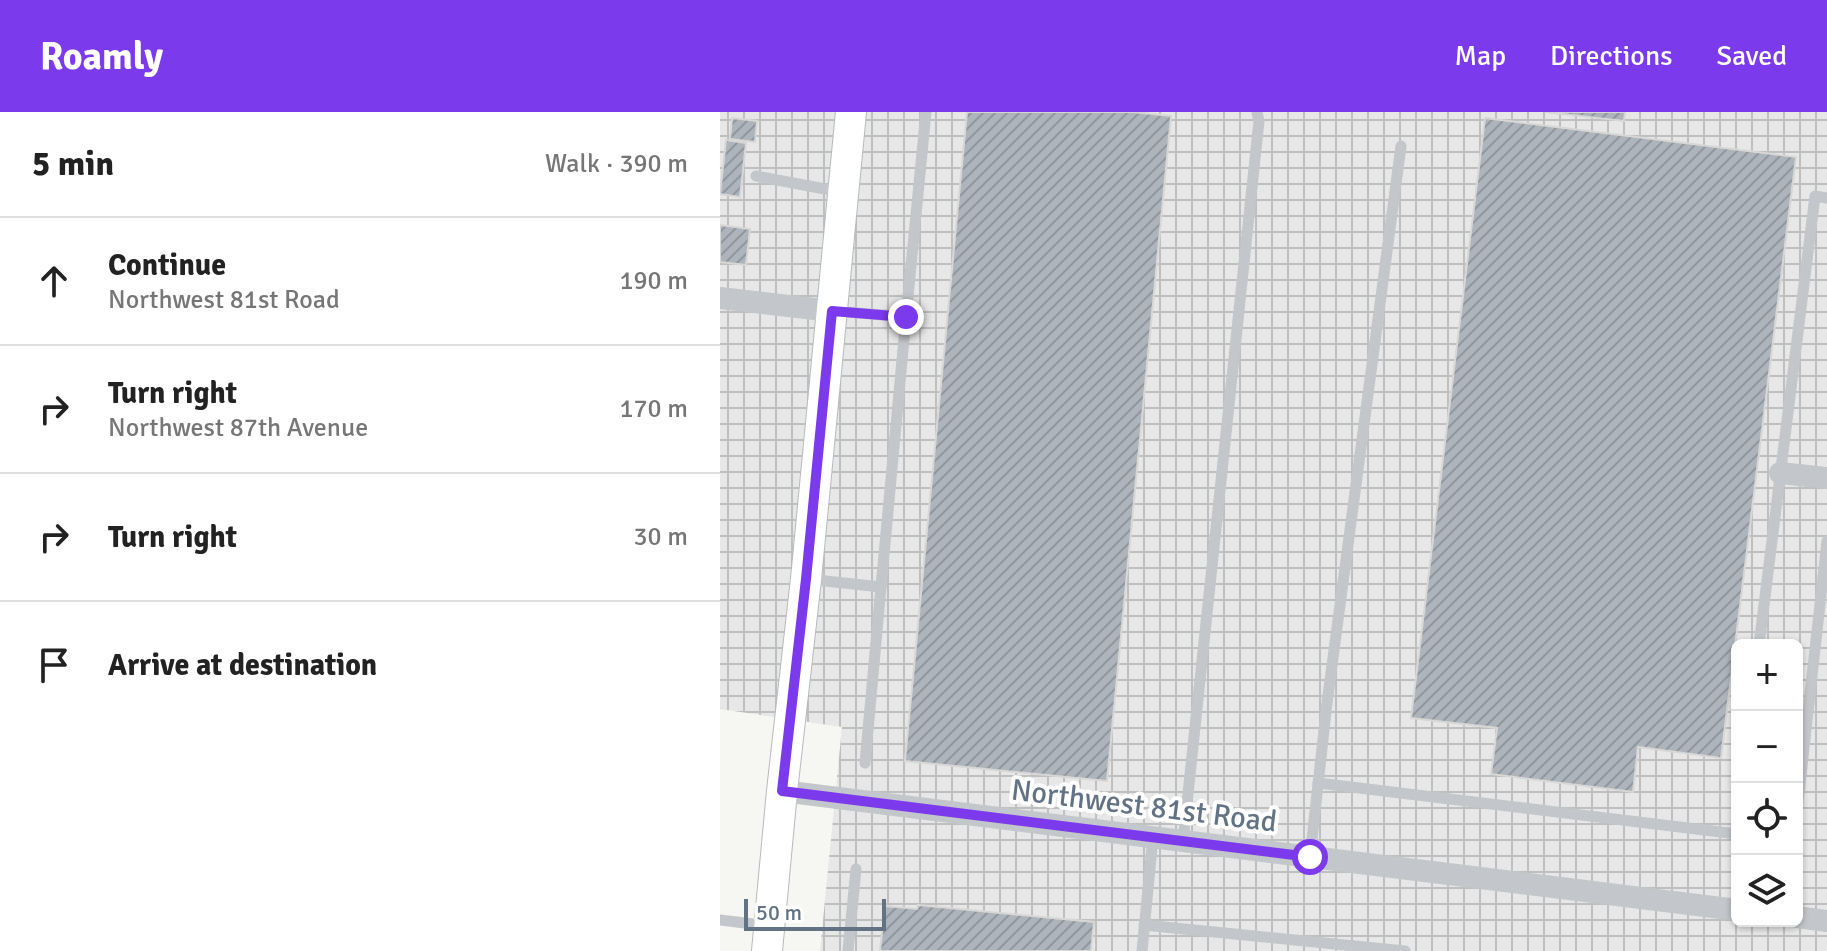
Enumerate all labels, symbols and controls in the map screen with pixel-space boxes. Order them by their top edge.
text: Roamly [40,33,163,80]
text: Map [1454,39,1506,73]
text: Directions [1550,39,1672,73]
text: Saved [1716,39,1787,73]
text: 5 min [32,143,114,185]
text: Walk · 390 m [545,148,688,180]
text: Continue [108,247,226,284]
icon: ahead [32,259,76,303]
text: 190 m [619,265,688,297]
text: Northwest 81st Road [108,284,340,316]
route end [888,299,924,335]
text: Turn right [108,375,237,412]
icon: right [32,387,76,431]
text: 170 m [619,393,688,425]
text: Northwest 87th Avenue [108,412,368,444]
icon: right [32,515,76,559]
text: Turn right [108,519,237,556]
text: 30 m [633,521,688,553]
map controls [1731,639,1803,927]
button: + [1731,639,1803,711]
icon: arrive [32,643,76,687]
text: Arrive at destination [108,647,377,684]
button: − [1731,711,1803,783]
street label: Northwest 81st Road [1009,771,1279,841]
button: locate [1731,783,1803,855]
route start [1292,839,1328,875]
button: layers [1731,855,1803,927]
scale bar [744,895,886,931]
text: 50 m [756,899,802,926]

